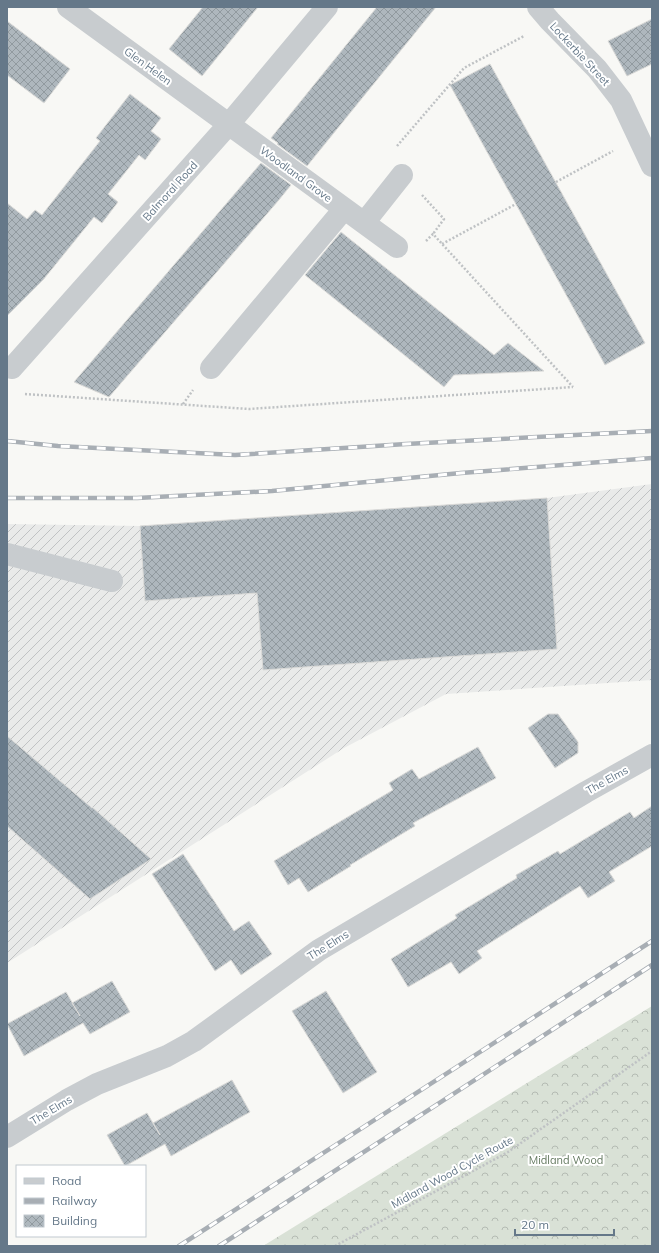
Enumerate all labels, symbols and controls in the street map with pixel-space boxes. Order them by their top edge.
street label: Lockerbie Street [547,19,613,89]
street label: Glen Helen [121,44,175,88]
street label: Woodland Grove [257,143,335,205]
street label: Balmoral Road [139,158,201,224]
street label: The Elms [583,763,631,797]
street label: The Elms [305,927,351,963]
street label: The Elms [28,1092,74,1128]
street label: Midland Wood Cycle Route [389,1133,515,1211]
park label: Midland Wood [529,1153,603,1167]
legend [16,1165,146,1237]
text: Road [52,1173,81,1188]
text: Railway [52,1193,98,1208]
scale bar [515,1211,614,1237]
text: Building [52,1213,97,1228]
text: 20 m [521,1217,549,1232]

